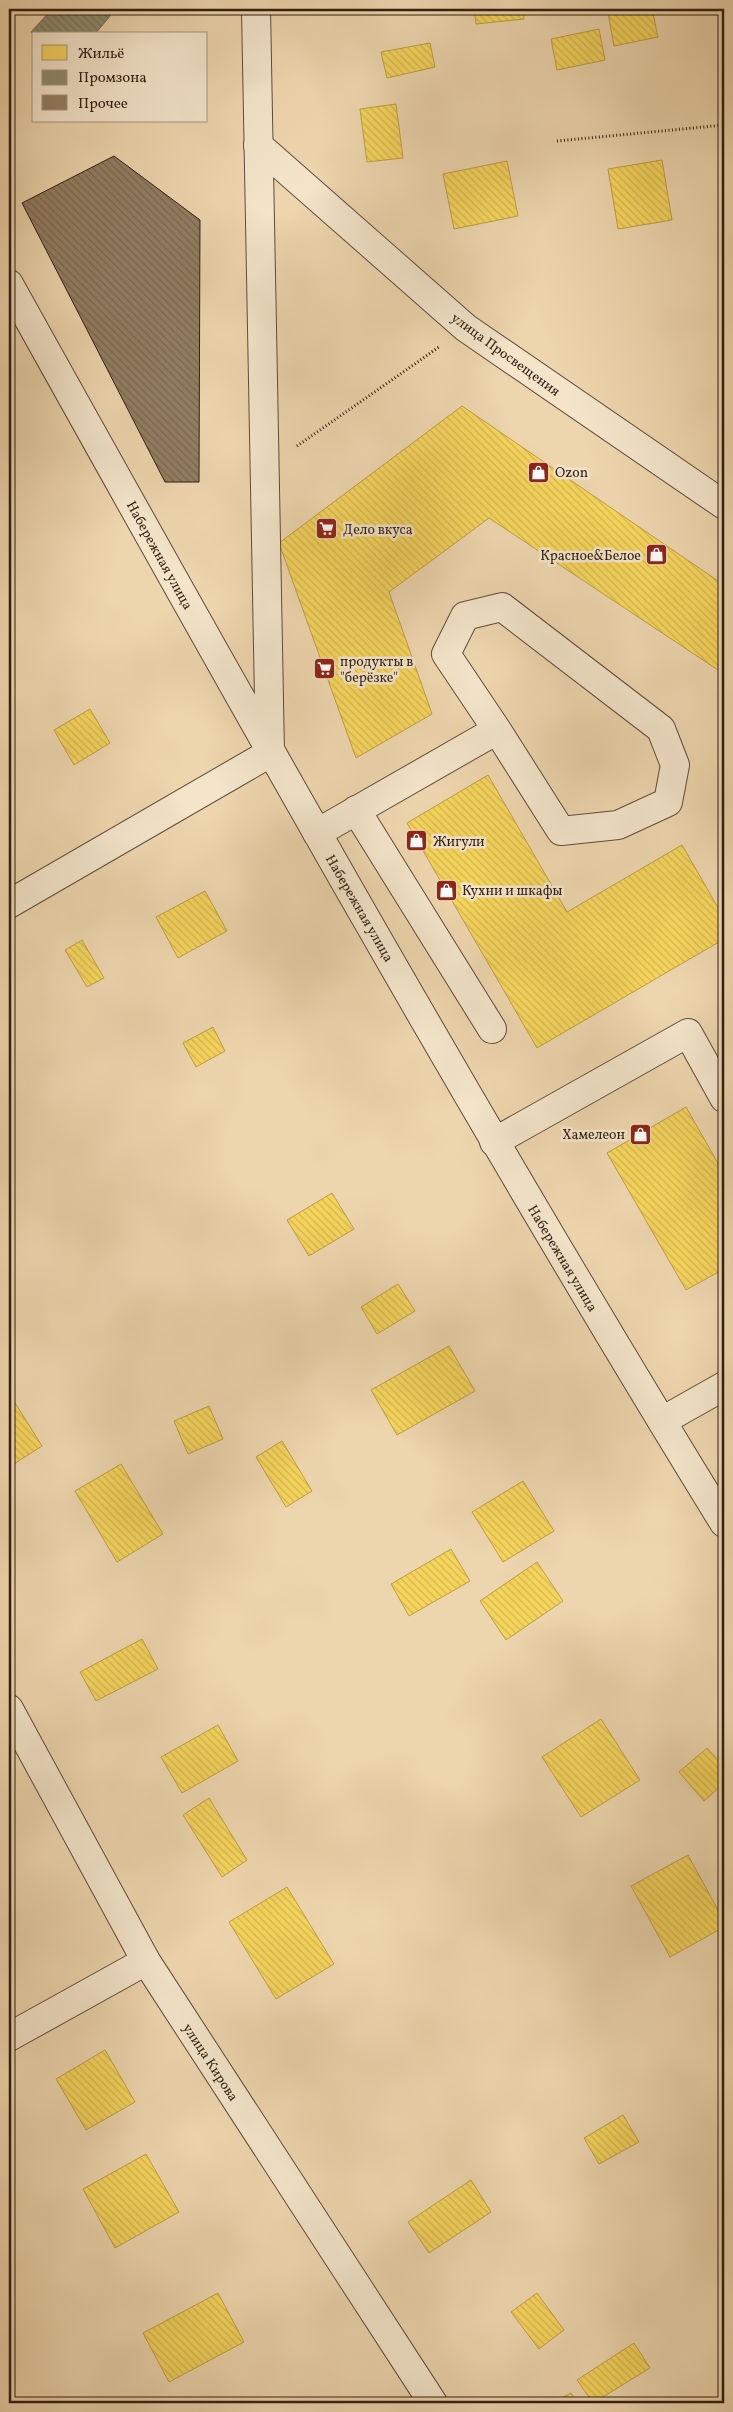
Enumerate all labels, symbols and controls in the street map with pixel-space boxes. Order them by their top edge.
legend [32,32,208,122]
text: Жильё [78,44,124,65]
text: Промзона [78,68,147,89]
text: Прочее [78,94,128,115]
street label: улица Просвещения [447,309,564,401]
shop icon: Ozon [527,460,551,484]
place label: Ozon [555,464,588,483]
street label: Набережная улица [121,498,196,613]
supermarket icon: Дело вкуса [315,517,339,541]
place label: Дело вкуса [343,521,413,540]
shop icon: Красное&Белое [645,543,669,567]
place label: Красное&Белое [540,547,641,566]
place label: продукты в "берёзке" [340,653,413,688]
supermarket icon: продукты в "берёзке" [312,657,336,681]
shop icon: Жигули [405,829,429,853]
place label: Жигули [433,833,485,852]
street label: Набережная улица [320,851,397,966]
shop icon: Кухни и шкафы [434,878,458,902]
place label: Кухни и шкафы [462,882,562,901]
shop icon: Хамелеон [629,1122,653,1146]
place label: Хамелеон [562,1126,625,1145]
street label: Набережная улица [522,1202,601,1316]
street label: улица Кирова [177,2020,242,2105]

